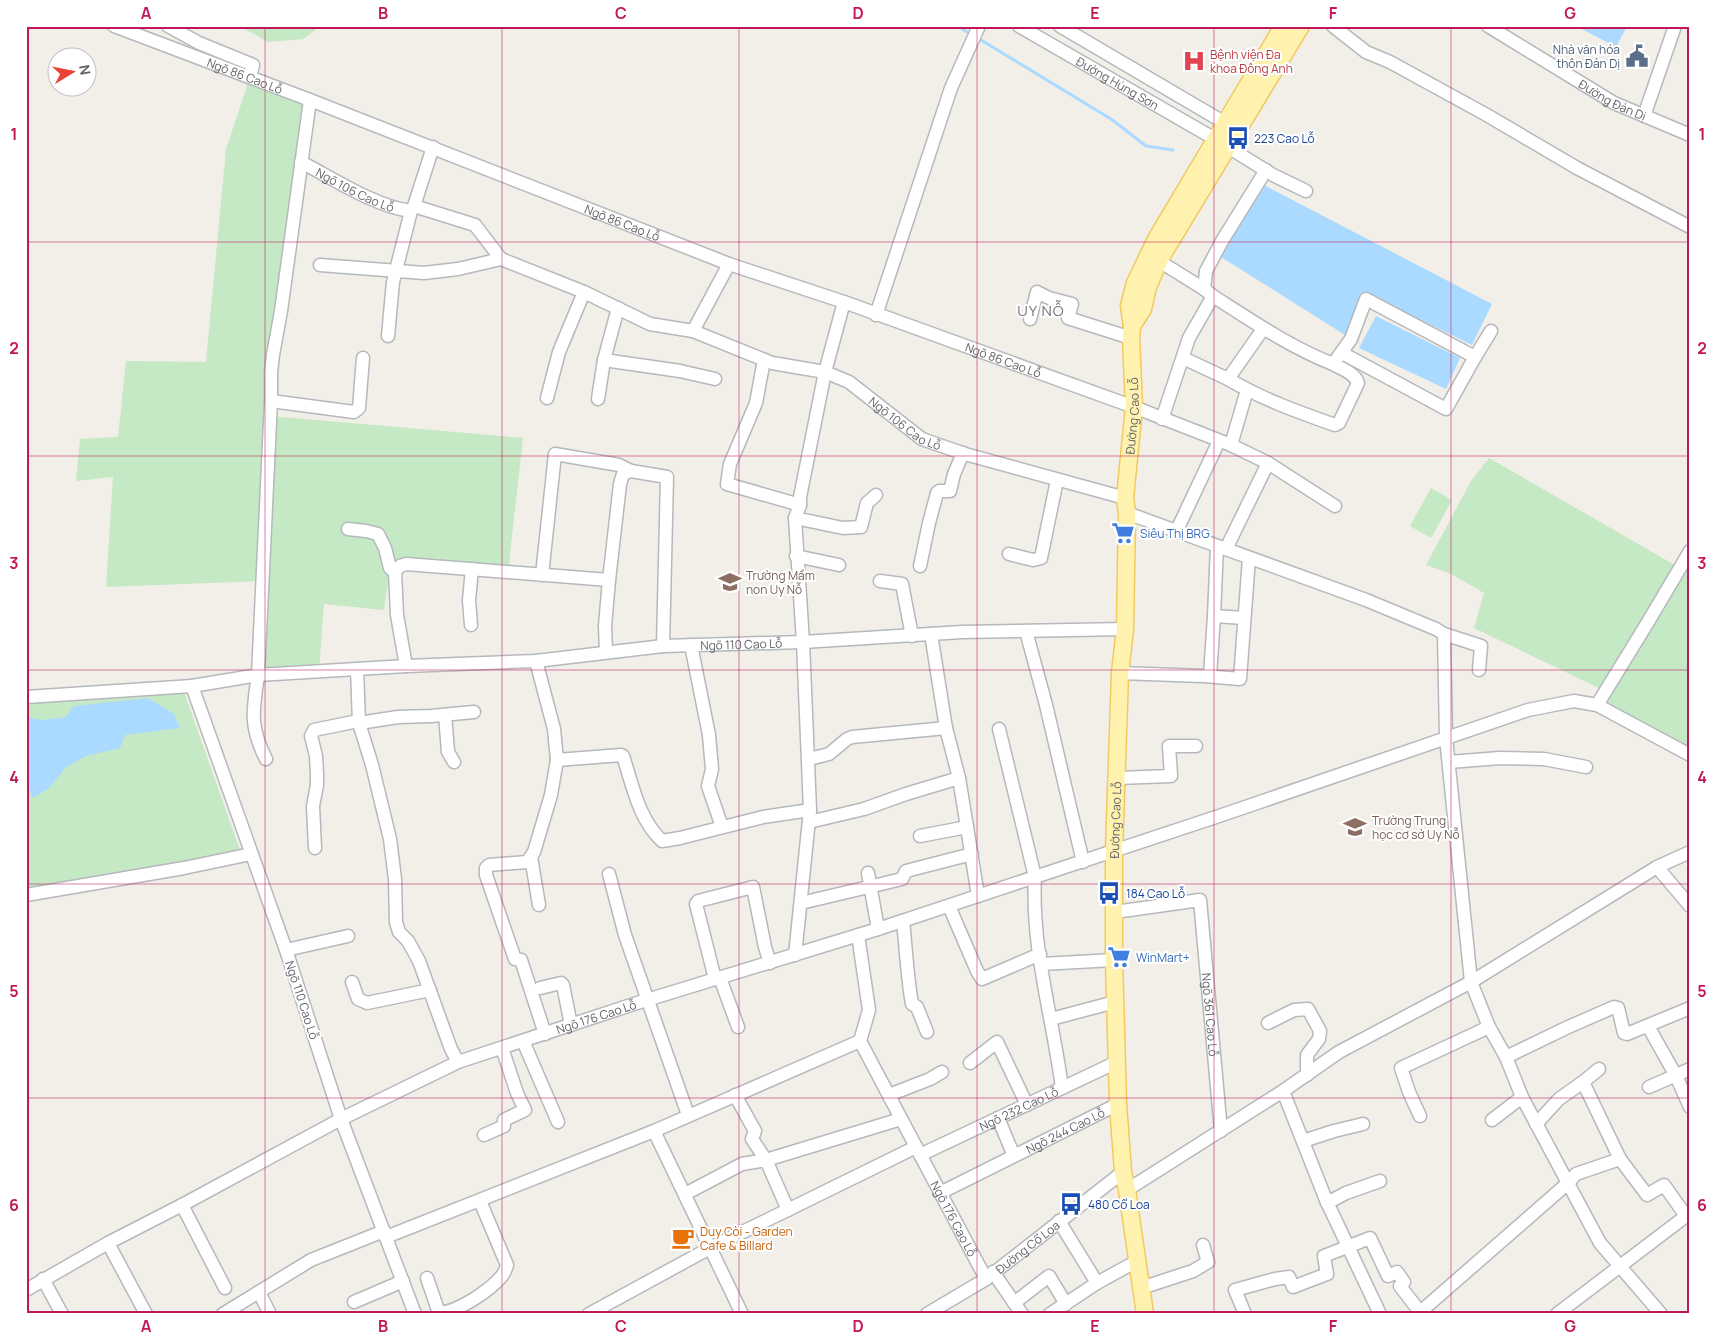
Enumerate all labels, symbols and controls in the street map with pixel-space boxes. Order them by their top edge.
text: A [141,2,152,24]
text: B [378,2,388,24]
text: C [615,2,627,24]
text: D [852,2,864,24]
text: E [1090,2,1100,24]
text: F [1329,2,1338,24]
text: G [1564,2,1576,24]
place label: Nhà văn hóa thôn Đản Dị [1553,41,1620,72]
public building icon: Nhà văn hóa thôn Đản Dị [1624,43,1650,69]
place label: Bệnh viện Đa khoa Đông Anh [1210,46,1293,77]
north arrow [48,48,98,98]
hospital icon: Bệnh viện Đa khoa Đông Anh [1181,48,1207,74]
street label: Đường Hùng Sơn [1073,52,1162,113]
street label: Ngõ 86 Cao Lỗ [205,53,285,97]
text: N [75,63,96,76]
street label: Đường Đản Dị [1576,75,1649,124]
text: 1 [10,123,18,145]
text: 1 [1698,123,1706,145]
bus stop icon: 223 Cao Lỗ [1225,125,1251,151]
place label: 223 Cao Lỗ [1254,130,1315,147]
street label: Ngõ 106 Cao Lỗ [313,163,396,216]
street label: Ngõ 86 Cao Lỗ [582,200,663,245]
district label: UY NỖ [1017,300,1065,321]
text: 2 [9,337,19,359]
text: 2 [1697,337,1707,359]
street label: Ngõ 86 Cao Lỗ [963,338,1044,381]
street label: Đường Cao Lỗ [1121,377,1143,455]
street label: Ngõ 106 Cao Lỗ [866,392,944,454]
supermarket icon: Siêu Thị BRG [1110,520,1136,546]
place label: Siêu Thị BRG [1140,525,1210,542]
text: 3 [9,552,19,574]
text: 3 [1697,552,1707,574]
place label: Trường Mầm non Uy Nỗ [746,567,815,598]
school or university icon: Trường Mầm non Uy Nỗ [717,569,743,595]
street label: Ngõ 110 Cao Lỗ [700,634,782,653]
text: 4 [9,766,19,788]
text: 4 [1697,766,1707,788]
street label: Đường Cao Lỗ [1106,781,1125,859]
place label: Trường Trung học cơ sở Uy Nỗ [1372,812,1460,843]
school or university icon: Trường Trung học cơ sở Uy Nỗ [1342,814,1368,840]
bus stop icon: 184 Cao Lỗ [1096,880,1122,906]
place label: 184 Cao Lỗ [1126,885,1185,902]
supermarket icon: WinMart+ [1106,944,1132,970]
place label: WinMart+ [1136,949,1190,966]
street label: Ngõ 110 Cao Lỗ [281,958,323,1042]
street label: Ngõ 361 Cao Lỗ [1198,972,1223,1057]
text: 5 [9,980,19,1002]
text: 5 [1697,980,1707,1002]
street label: Ngõ 176 Cao Lỗ [554,995,638,1038]
street label: Ngõ 232 Cao Lỗ [976,1083,1061,1134]
street label: Ngõ 244 Cao Lỗ [1023,1104,1108,1157]
street label: Ngõ 176 Cao Lỗ [927,1178,981,1259]
bus stop icon: 480 Cổ Loa [1058,1191,1084,1217]
text: 6 [9,1194,19,1216]
text: 6 [1697,1194,1707,1216]
place label: 480 Cổ Loa [1088,1196,1150,1213]
street label: Đường Cổ Loa [992,1216,1063,1277]
place label: Duy Còi - Garden Cafe & Billard [700,1223,793,1254]
cafe icon: Duy Còi - Garden Cafe & Billard [670,1225,696,1251]
text: A [141,1315,152,1337]
text: B [378,1315,388,1337]
text: C [615,1315,627,1337]
text: D [852,1315,864,1337]
text: E [1090,1315,1100,1337]
text: F [1329,1315,1338,1337]
text: G [1564,1315,1576,1337]

